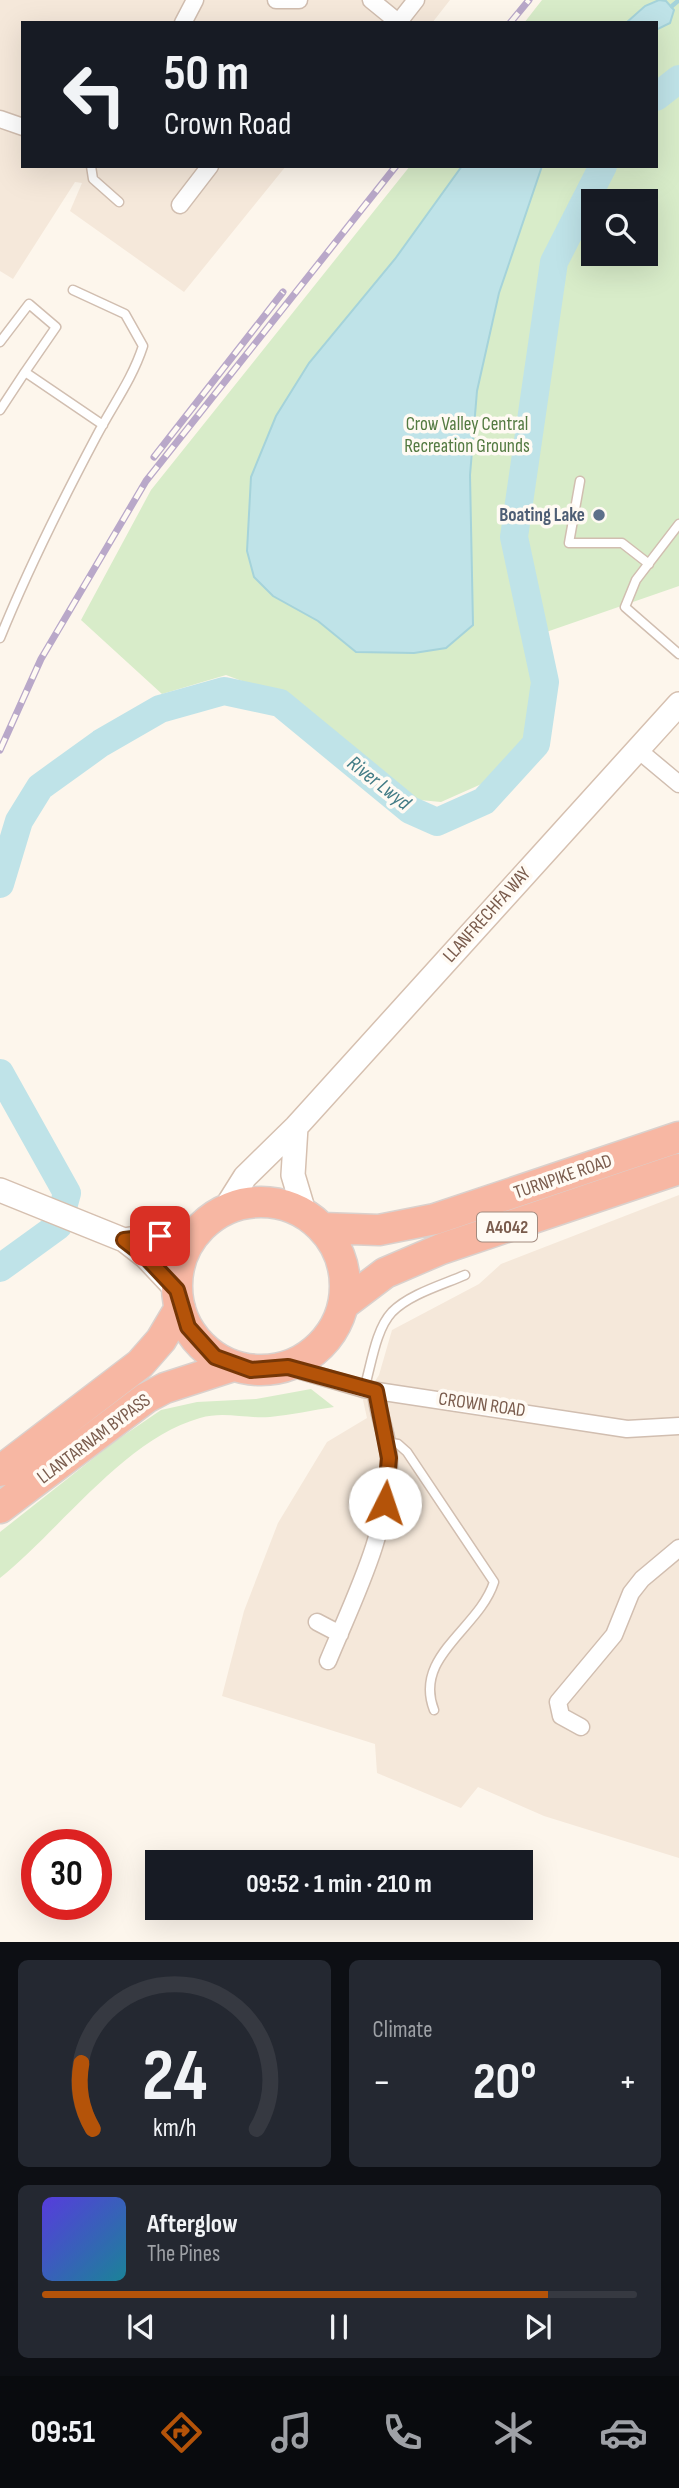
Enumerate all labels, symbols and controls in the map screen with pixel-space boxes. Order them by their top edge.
text: 50 m [164,45,249,104]
icon: left [49,49,140,140]
text: Crown Road [164,105,291,144]
map controls [581,189,658,266]
button: search [581,189,658,266]
park label: Crow Valley Central Recreation Grounds [404,413,530,458]
place label: Boating Lake [499,504,585,527]
marker: Boating Lake [591,507,607,523]
water label: River Lwyd [342,750,417,816]
street label: LLANFRECHFA WAY [438,863,536,967]
street label: TURNPIKE ROAD [511,1149,615,1205]
pin [130,1206,190,1266]
road number: A4042 [477,1212,537,1242]
icon: arrive [141,1217,179,1255]
street label: CROWN ROAD [437,1388,527,1422]
street label: LLANTARNAM BYPASS [33,1389,155,1489]
position arrow [348,1466,422,1540]
speed limit sign: 30 [21,1829,112,1920]
text: 09:52 · 1 min · 210 m [246,1869,432,1900]
text: Climate [373,2016,432,2044]
text: 24 [142,2034,207,2122]
text: 20° [473,2051,537,2114]
text: − [373,2060,391,2105]
text: + [618,2060,637,2105]
text: km/h [153,2113,196,2144]
text: Afterglow [147,2209,238,2240]
text: The Pines [147,2240,220,2268]
icon: previous [122,2308,160,2346]
icon: pause [320,2308,358,2346]
icon: next [519,2308,557,2346]
icon: directions [157,2408,206,2457]
icon: music [267,2408,316,2457]
icon: phone [378,2408,427,2457]
icon: climate [489,2408,538,2457]
icon: car [599,2408,648,2457]
text: 09:51 [31,2413,95,2452]

